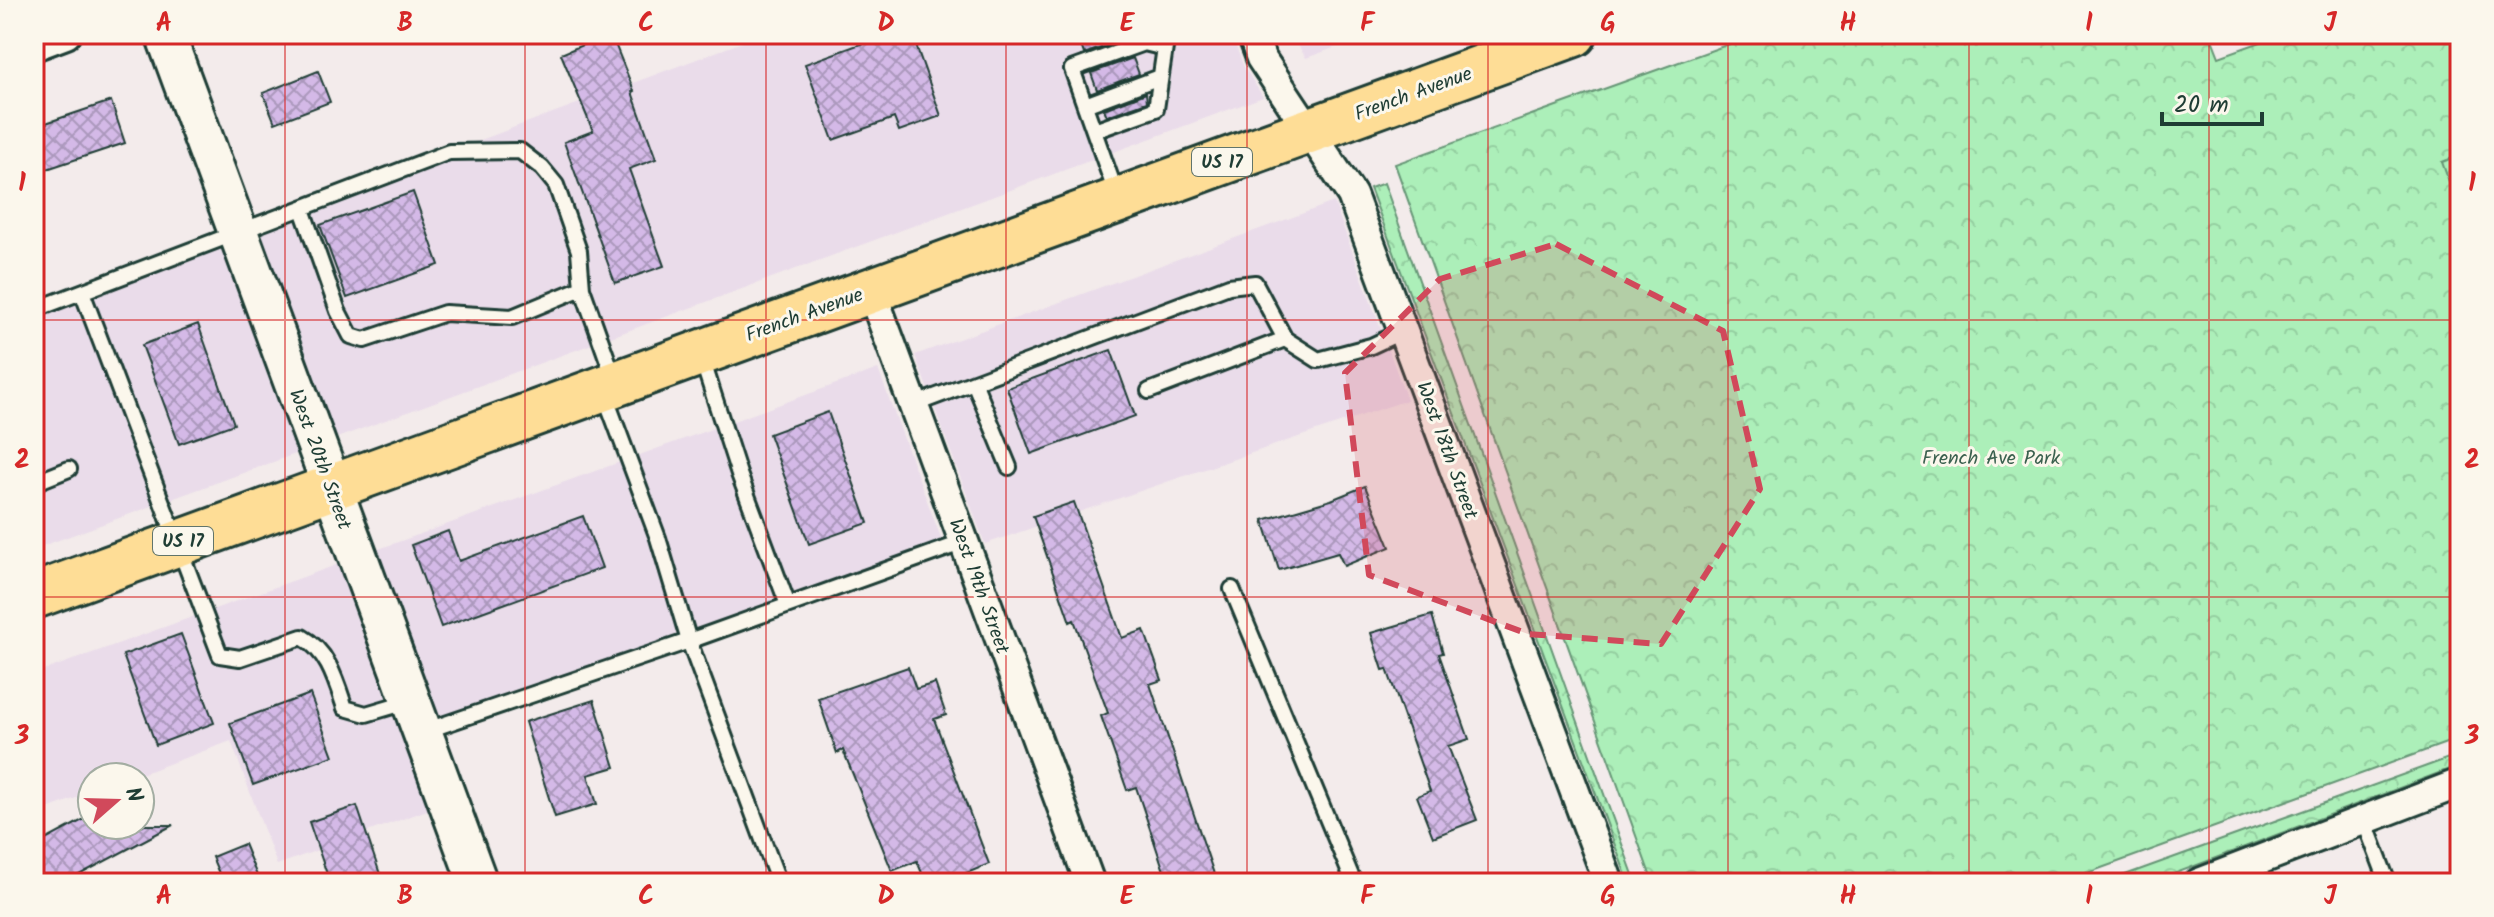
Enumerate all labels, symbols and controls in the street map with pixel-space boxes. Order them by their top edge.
text: A [156,3,172,45]
text: B [397,3,413,45]
text: C [638,3,654,45]
text: D [877,3,895,45]
text: E [1120,3,1136,45]
text: F [1360,3,1376,45]
text: G [1600,3,1616,45]
text: H [1840,3,1857,45]
text: I [2085,3,2093,45]
text: J [2324,3,2338,45]
street label: French Avenue [1350,59,1477,131]
scale bar [2162,76,2262,126]
text: 20 m [2174,86,2229,125]
road number: US 17 [1192,148,1252,176]
text: 1 [18,163,26,205]
text: 1 [2468,163,2476,205]
street label: French Avenue [741,280,868,352]
street label: West 18th Street [1406,377,1486,524]
street label: West 20th Street [279,385,360,535]
text: 2 [14,440,30,482]
text: 2 [2464,440,2480,482]
park label: French Ave Park [1922,443,2061,475]
street label: West 19th Street [939,514,1018,659]
road number: US 17 [153,527,213,555]
text: 3 [14,716,29,758]
text: 3 [2464,716,2479,758]
north arrow [76,761,156,841]
text: N [114,783,151,808]
text: A [156,876,172,917]
text: B [397,876,413,917]
text: C [638,876,654,917]
text: D [877,876,895,917]
text: E [1120,876,1136,917]
text: F [1360,876,1376,917]
text: G [1600,876,1616,917]
text: H [1840,876,1857,917]
text: I [2085,876,2093,917]
text: J [2324,876,2338,917]

